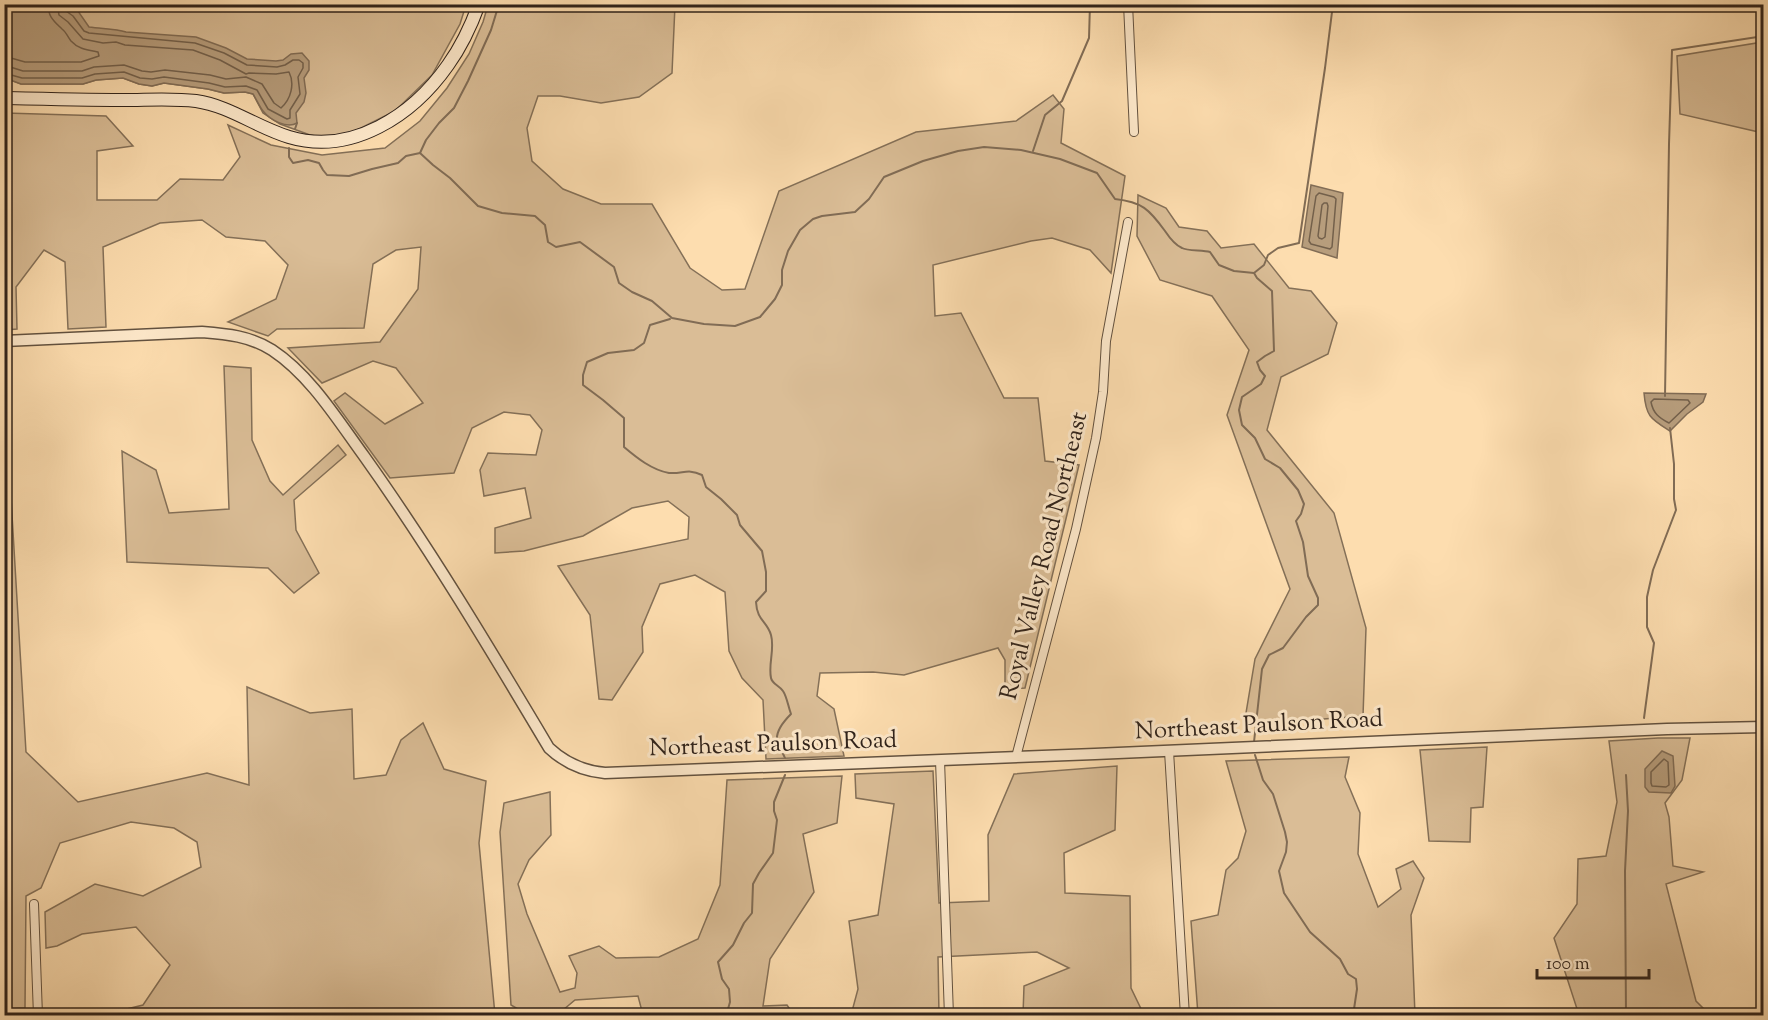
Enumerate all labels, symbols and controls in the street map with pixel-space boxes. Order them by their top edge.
street label: Royal Valley Road Northeast [993,408,1097,704]
street label: Northeast Paulson Road [1134,703,1384,749]
street label: Northeast Paulson Road [648,724,898,766]
scale bar [1537,942,1650,980]
text: 100 m [1546,952,1590,978]

